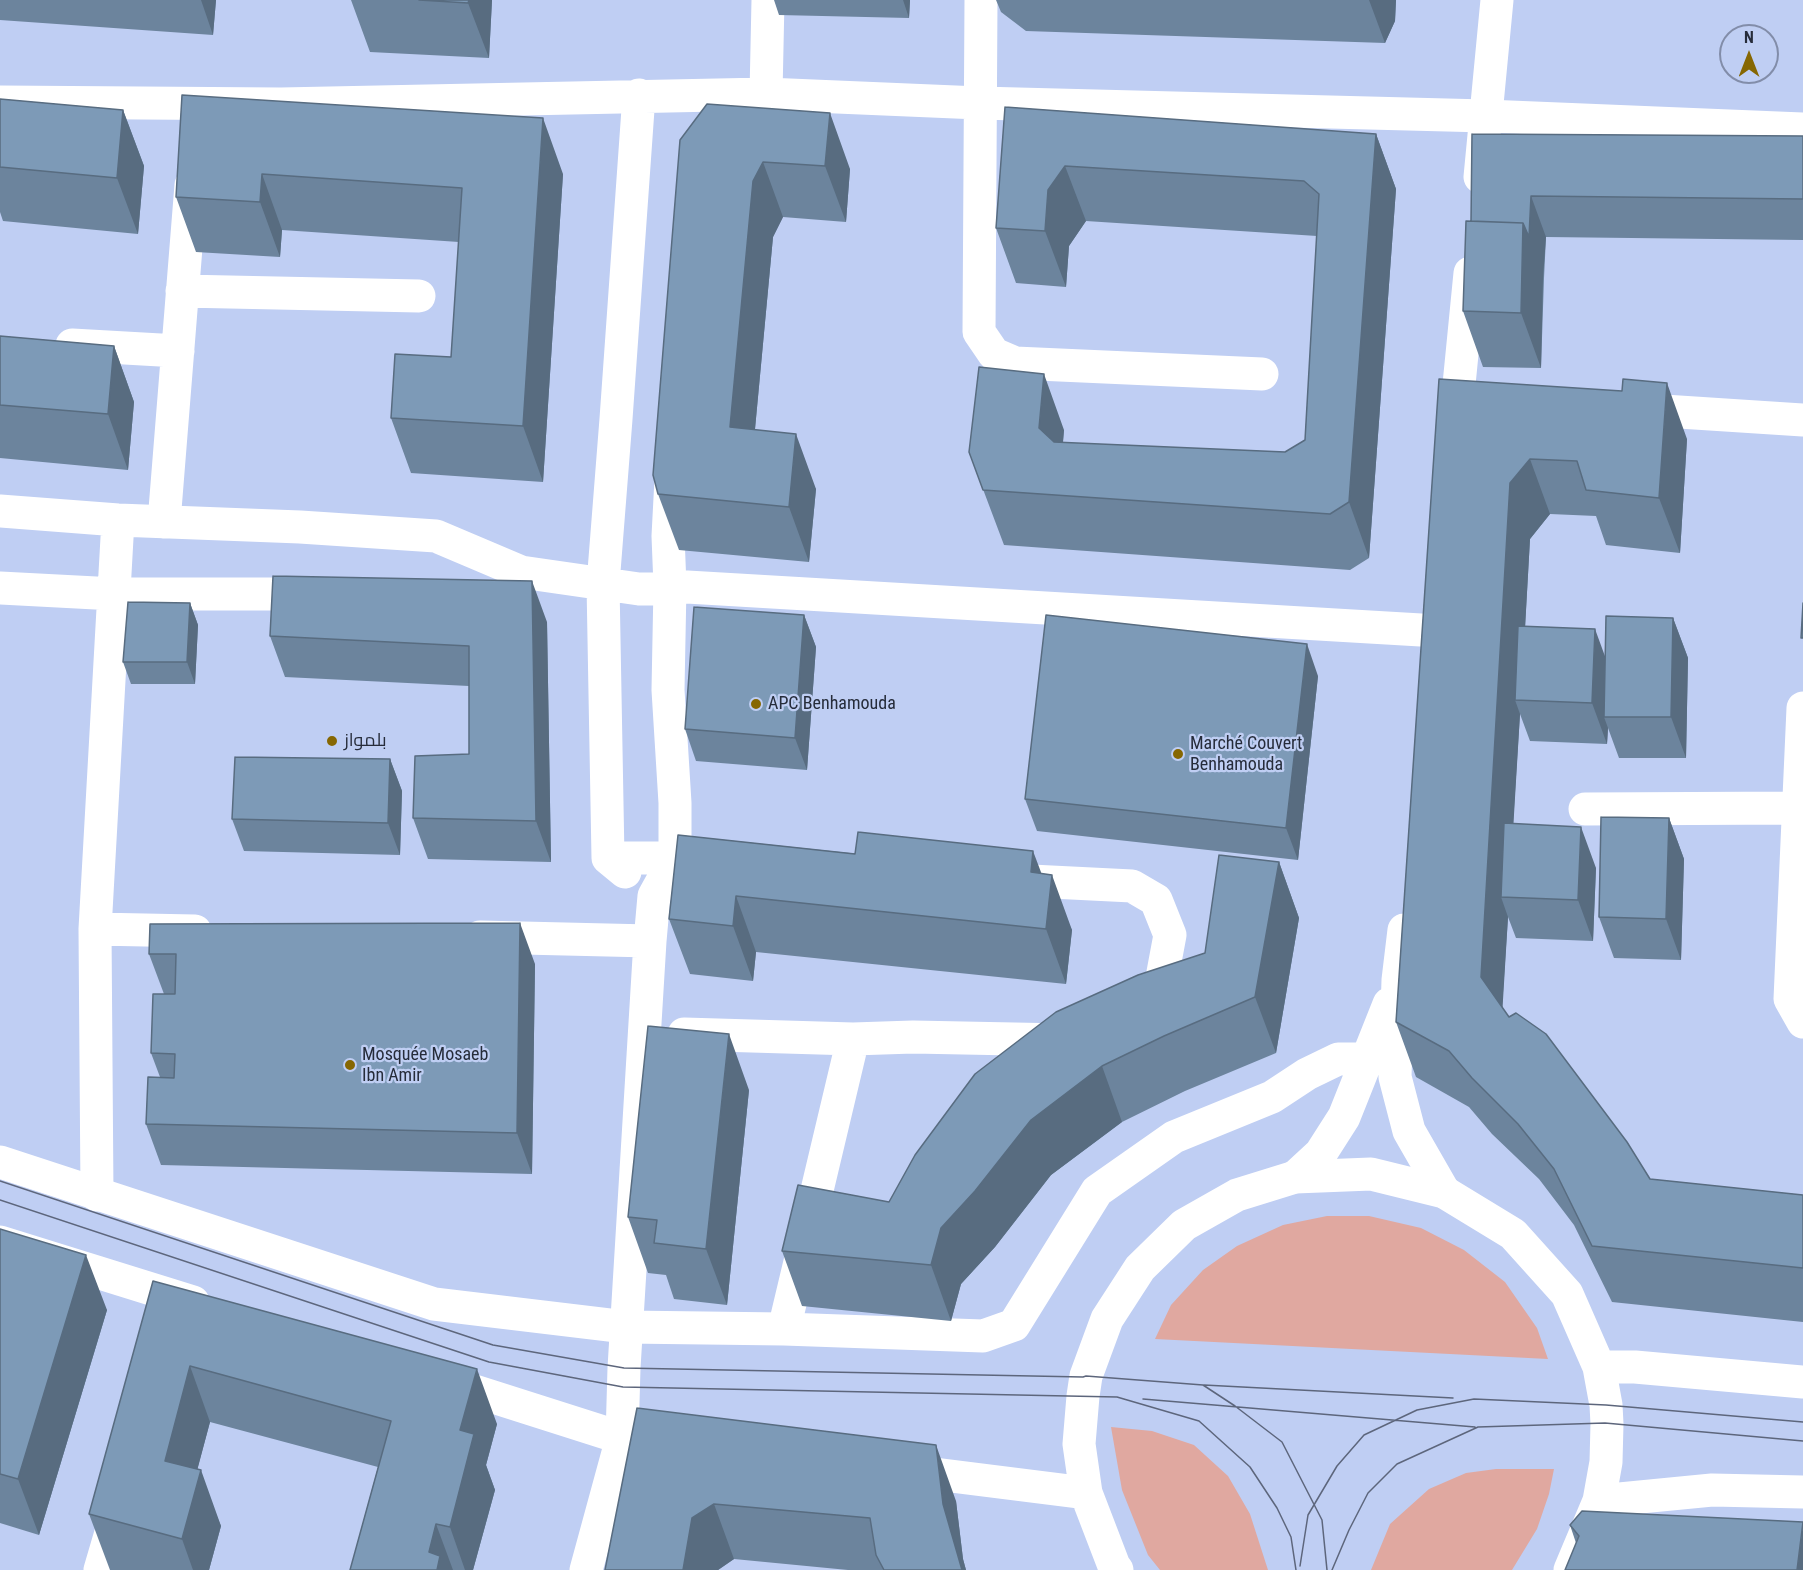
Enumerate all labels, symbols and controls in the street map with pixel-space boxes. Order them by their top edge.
north arrow [1719,24,1779,84]
text: N [1744,28,1754,47]
place label: APC Benhamouda [768,693,896,715]
marker: APC Benhamouda [749,697,763,711]
place label: بلمواز [344,730,386,752]
place label: Marché Couvert Benhamouda [1190,733,1302,776]
marker: بلمواز [325,734,339,748]
marker: Marché Couvert Benhamouda [1171,747,1185,761]
place label: Mosquée Mosaeb Ibn Amir [362,1044,488,1086]
marker: Mosquée Mosaeb Ibn Amir [343,1058,357,1072]

